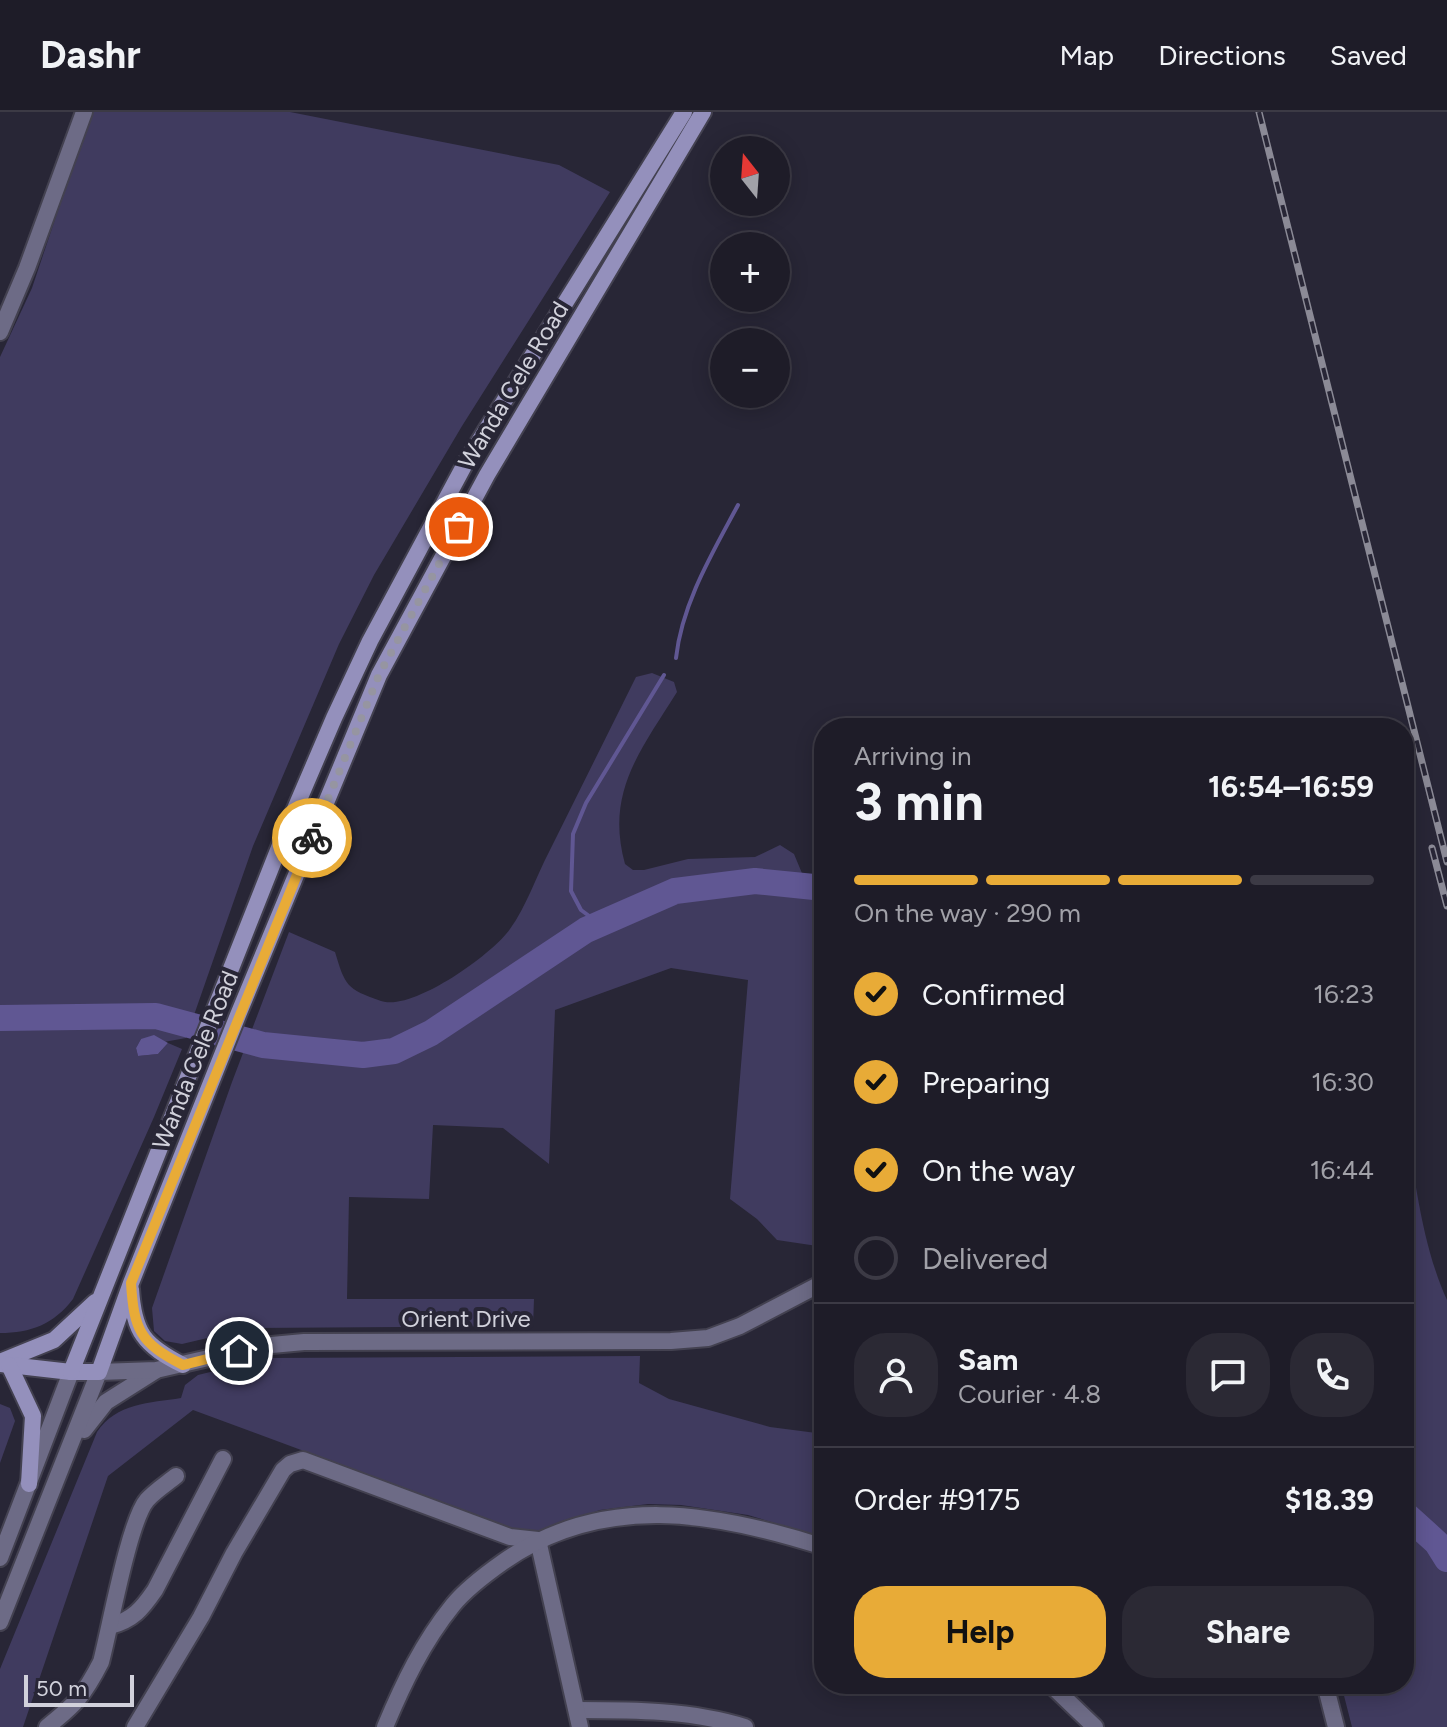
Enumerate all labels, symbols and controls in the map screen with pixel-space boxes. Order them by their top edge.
text: Dashr [40,32,141,78]
text: Map [1060,38,1114,72]
text: Directions [1158,38,1286,72]
text: Saved [1330,38,1407,72]
north arrow [710,136,790,216]
map controls [710,136,790,408]
button: + [710,232,790,312]
street label: Wanda Cele Road [452,296,574,474]
button: − [710,328,790,408]
pin [425,493,493,561]
icon: bag [437,505,481,549]
text: Arriving in [854,740,972,772]
text: 16:54–16:59 [1208,768,1374,805]
text: 3 min [854,771,984,833]
courier [272,798,352,878]
icon: bike [290,816,334,860]
text: On the way · 290 m [854,897,1081,929]
street label: Wanda Cele Road [146,967,244,1153]
icon: check [854,972,898,1016]
text: Confirmed [922,976,1065,1013]
text: 16:23 [1313,978,1374,1010]
icon: check [854,1060,898,1104]
text: Preparing [922,1064,1050,1101]
text: 16:30 [1311,1066,1374,1098]
icon: check [854,1148,898,1192]
text: On the way [922,1152,1075,1189]
text: 16:44 [1310,1154,1374,1186]
text: Delivered [922,1240,1048,1277]
street label: Orient Drive [401,1304,531,1333]
pin [205,1317,273,1385]
icon: home [217,1329,261,1373]
button: person [854,1333,938,1417]
button: chat [1186,1333,1270,1417]
button: phone [1290,1333,1374,1417]
text: Sam [958,1341,1018,1378]
text: Courier · 4.8 [958,1378,1101,1410]
text: Order #9175 [854,1481,1021,1518]
text: $18.39 [1285,1481,1374,1518]
button: Help [854,1586,1106,1678]
button: Share [1122,1586,1374,1678]
scale bar [24,1671,134,1707]
text: 50 m [36,1675,87,1702]

